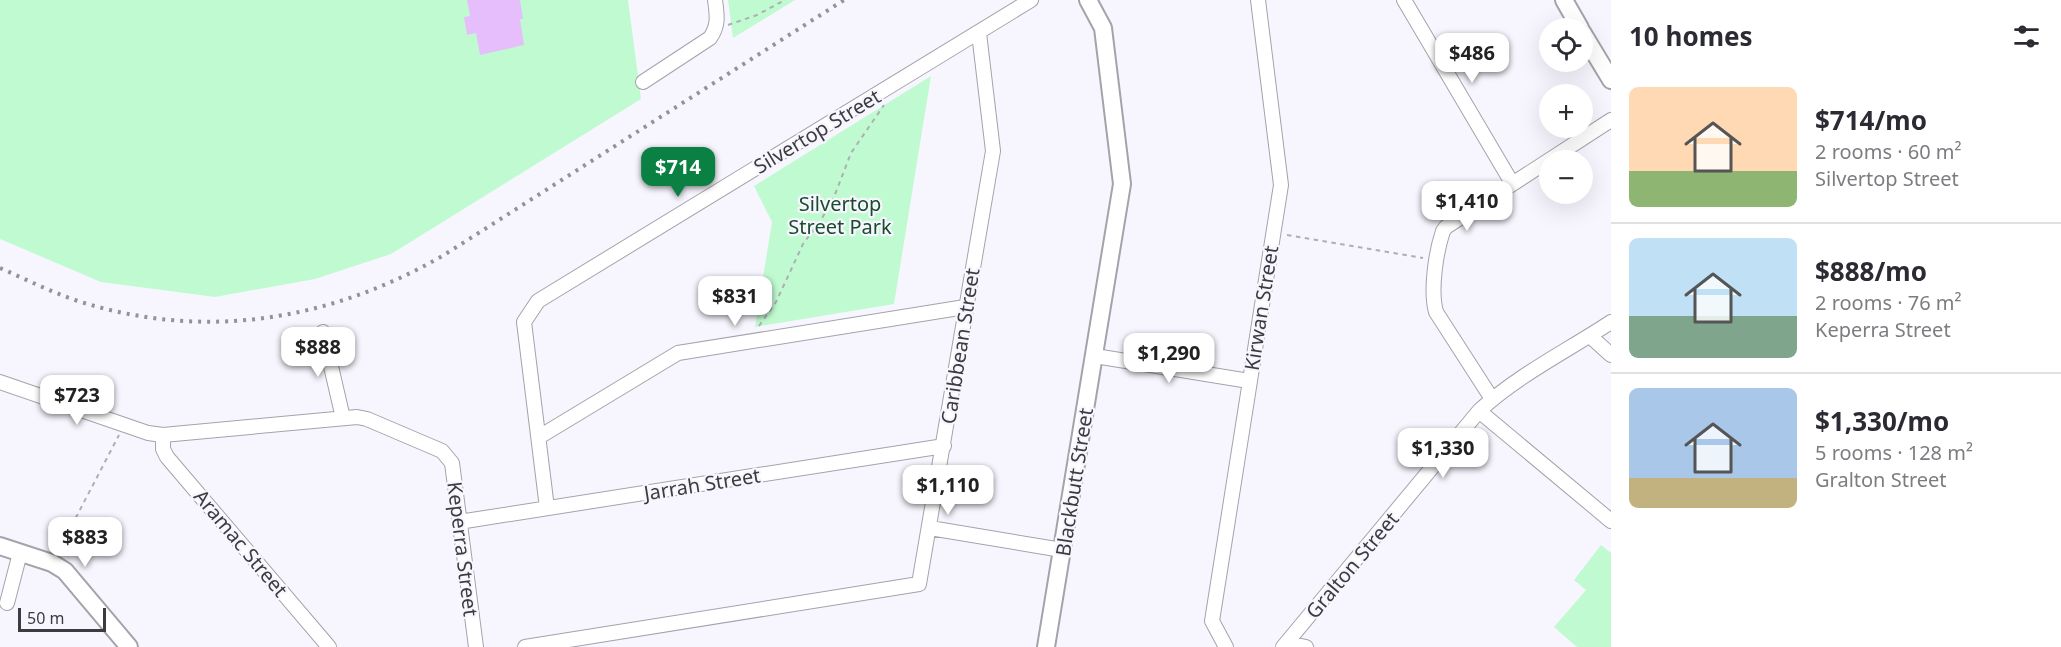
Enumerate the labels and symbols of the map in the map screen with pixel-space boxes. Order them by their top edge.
pin: $486 [1436,33,1508,84]
street label: Silvertop Street [748,82,886,180]
pin: $714 [642,147,714,198]
pin: $1,410 [1418,181,1516,232]
park label: Silvertop Street Park [788,190,892,240]
street label: Kirwan Street [1238,244,1284,372]
street label: Caribbean Street [934,266,986,426]
pin: $831 [699,276,771,327]
pin: $888 [282,327,354,378]
pin: $1,290 [1120,333,1218,384]
pin: $723 [41,375,113,426]
street label: Blackbutt Street [1049,406,1099,558]
pin: $1,330 [1394,428,1492,479]
street label: Jarrah Street [640,461,762,507]
pin: $1,110 [899,465,997,516]
street label: Keperra Street [441,480,485,618]
street label: Aramac Street [188,484,294,602]
street label: Gralton Street [1299,506,1405,624]
pin: $883 [49,517,121,568]
scale bar [18,605,106,632]

